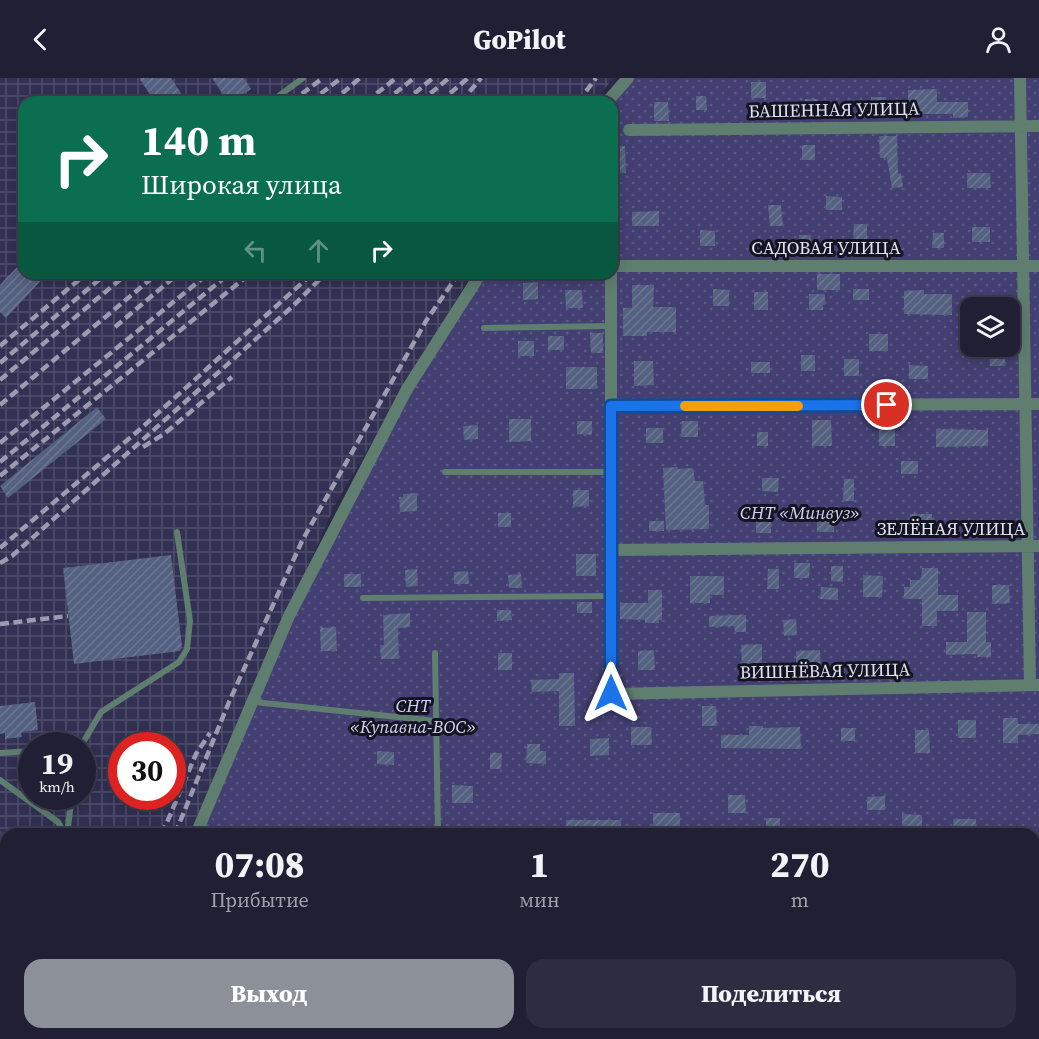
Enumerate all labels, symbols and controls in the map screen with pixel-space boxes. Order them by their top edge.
text: GoPilot [473,21,566,58]
icon: back [24,23,57,56]
icon: person [982,23,1015,56]
street label: БАШЕННАЯ УЛИЦА [748,96,920,123]
text: 140 m [141,111,256,169]
icon: right [42,120,120,198]
text: Широкая улица [141,166,342,203]
icon: left [239,234,272,267]
icon: ahead [302,234,335,267]
icon: right [365,234,398,267]
street label: САДОВАЯ УЛИЦА [751,235,901,260]
map controls [960,297,1020,357]
button: layers [960,297,1020,357]
pin [861,379,912,430]
icon: arrive [870,388,903,421]
park label: СНТ «Минвуз» [740,500,860,525]
street label: ЗЕЛЁНАЯ УЛИЦА [877,516,1025,541]
street label: ВИШНЁВАЯ УЛИЦА [739,657,911,684]
position arrow [579,661,643,725]
park label: СНТ «Купавна-ВОС» [350,693,476,739]
speed limit sign: 30 [108,732,186,810]
text: 19 [41,743,73,784]
text: km/h [39,776,75,797]
text: 07:08 [215,840,305,889]
text: 1 [530,840,549,889]
text: 270 [770,840,830,889]
text: Прибытие [210,886,309,914]
text: мин [519,886,560,914]
text: m [791,886,809,914]
button: Выход [24,959,514,1028]
button: Поделиться [526,959,1016,1028]

